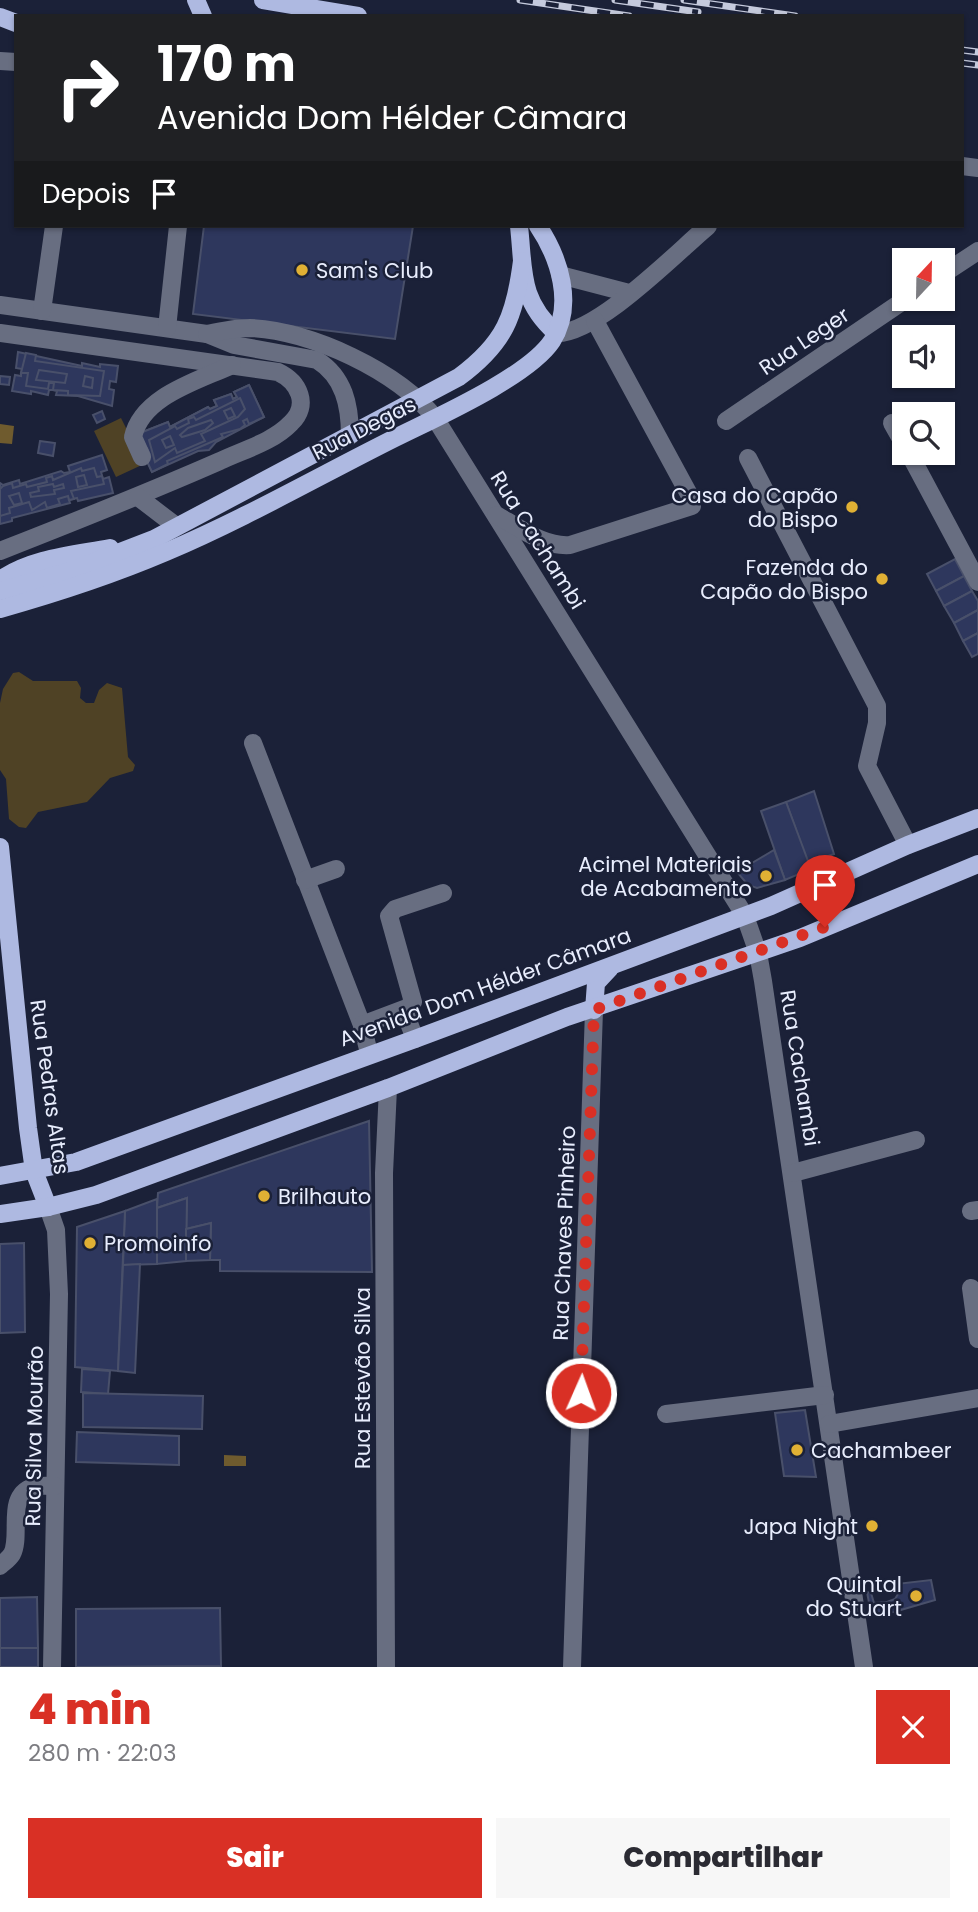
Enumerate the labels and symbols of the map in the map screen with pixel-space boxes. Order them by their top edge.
north arrow [892,248,956,312]
place label: Sam's Club [316,256,433,285]
marker: Sam's Club [294,262,310,278]
street label: Rua Leger [753,300,855,382]
street label: Rua Degas [307,389,421,467]
street label: Rua Cachambi [484,465,592,615]
place label: Casa do Capão do Bispo [671,481,838,534]
marker: Casa do Capão do Bispo [844,499,860,515]
place label: Fazenda do Capão do Bispo [700,553,868,606]
marker: Fazenda do Capão do Bispo [874,571,890,587]
place label: Acimel Materiais de Acabamento [578,850,752,903]
pin [795,855,855,927]
marker: Acimel Materiais de Acabamento [758,868,774,884]
street label: Avenida Dom Hélder Câmara [335,921,635,1053]
street label: Rua Cachambi [773,988,827,1148]
street label: Rua Pedras Altas [23,998,77,1176]
street label: Rua Chaves Pinheiro [546,1125,582,1341]
place label: Brilhauto [278,1182,371,1211]
marker: Brilhauto [256,1188,272,1204]
place label: Promoinfo [104,1229,211,1258]
marker: Promoinfo [82,1235,98,1251]
street label: Rua Estevão Silva [348,1287,377,1469]
street label: Rua Silva Mourão [18,1345,50,1527]
position arrow [544,1356,618,1430]
place label: Cachambeer [811,1436,952,1465]
marker: Cachambeer [789,1442,805,1458]
place label: Japa Night [743,1512,858,1541]
marker: Japa Night [864,1518,880,1534]
place label: Quintal do Stuart [806,1570,902,1623]
marker: Quintal do Stuart [908,1588,924,1604]

